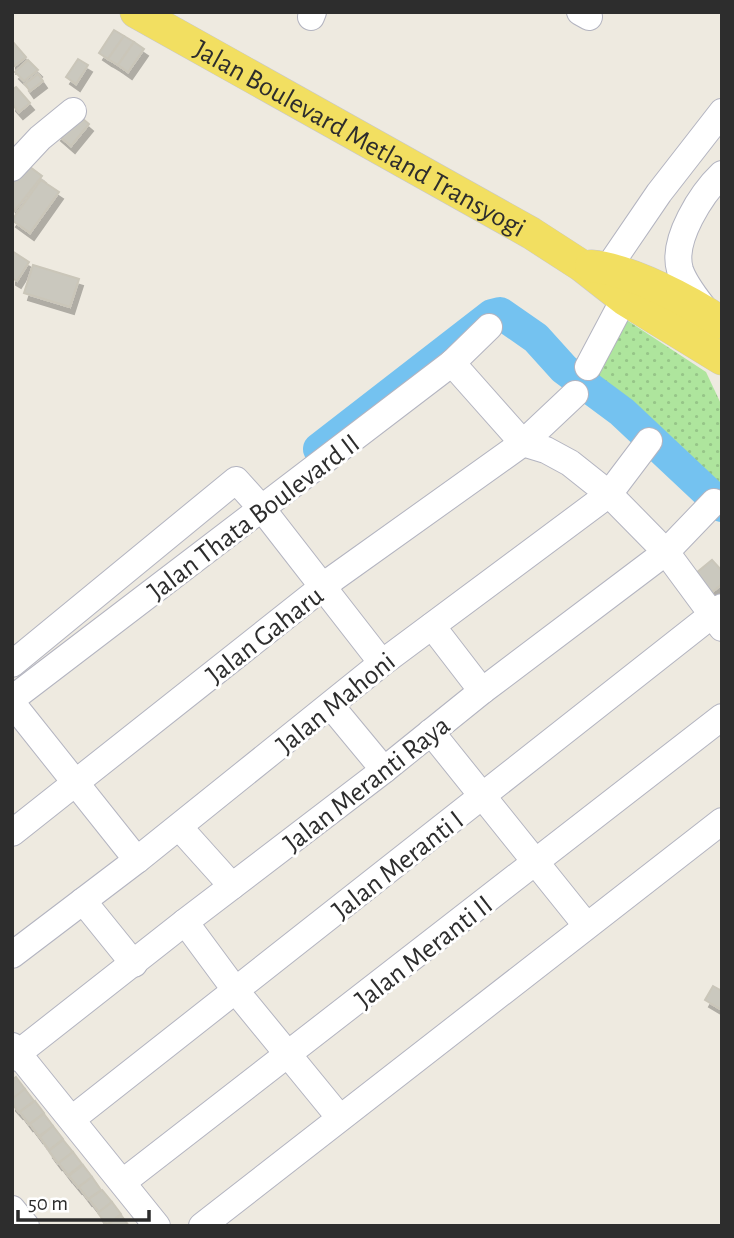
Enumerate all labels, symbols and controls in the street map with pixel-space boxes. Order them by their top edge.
street label: Jalan Boulevard Metland Transyogi [189,35,530,243]
street label: Jalan Thata Boulevard II [143,429,365,606]
street label: Jalan Gaharu [202,582,329,690]
street label: Jalan Mahoni [272,647,401,760]
street label: Jalan Meranti Raya [279,711,456,858]
street label: Jalan Meranti I [327,806,469,925]
street label: Jalan Meranti II [350,891,498,1015]
scale bar [18,1178,149,1222]
text: 50 m [28,1193,68,1214]

